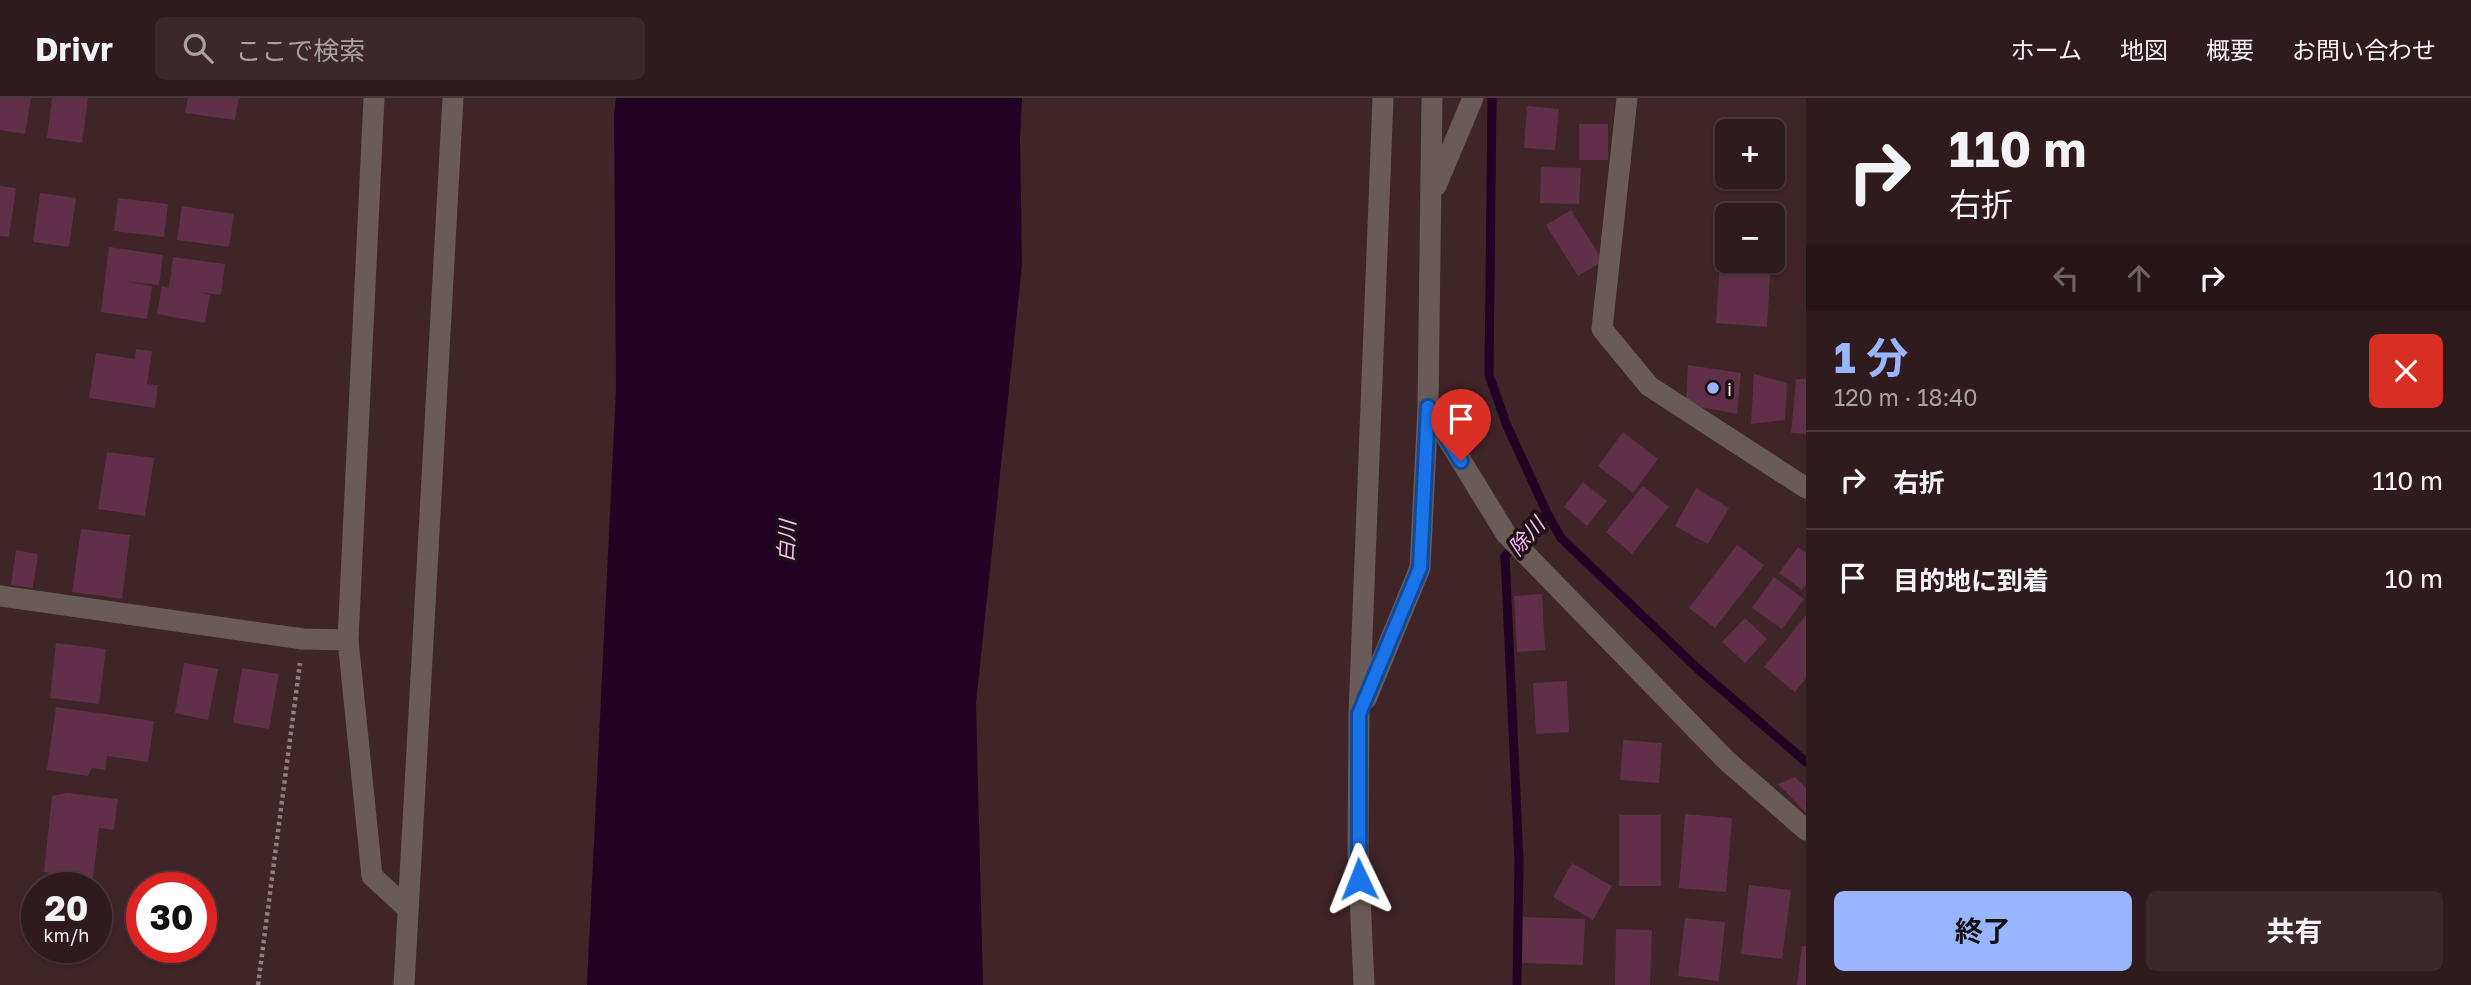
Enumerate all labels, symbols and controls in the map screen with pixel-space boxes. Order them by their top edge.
search box [155,17,645,80]
text: Drivr [35,29,113,68]
icon: search [179,29,217,67]
text: ここで検索 [235,35,365,66]
text: ホーム [2011,35,2082,64]
text: 地図 [2120,35,2168,64]
text: 概要 [2206,35,2254,64]
text: お問い合わせ [2292,35,2436,64]
map controls [1715,119,1785,273]
button: + [1715,119,1785,189]
text: 110 m [1949,119,2086,178]
icon: right [1834,126,1925,217]
text: 右折 [1949,185,2013,223]
button: − [1715,203,1785,273]
icon: left [2047,259,2085,297]
icon: ahead [2120,259,2158,297]
icon: right [2193,259,2231,297]
text: 1 分 [1834,332,1908,382]
button: close [2369,334,2443,408]
place label: i [1727,377,1732,400]
marker: i [1705,380,1721,396]
text: 120 m · 18:40 [1834,383,1978,411]
pin [1431,389,1491,461]
icon: arrive [1442,400,1480,438]
icon: right [1834,461,1872,499]
text: 110 m [2372,465,2443,496]
text: 右折 [1893,467,1945,498]
water label: 除川 [1502,510,1551,560]
water label: 白川 [772,517,800,563]
icon: arrive [1834,559,1872,597]
text: 10 m [2385,563,2443,594]
text: 目的地に到着 [1893,565,2049,596]
position arrow [1322,842,1396,916]
speed limit sign: 30 [126,872,217,963]
text: 20 [44,887,89,929]
button: 終了 [1834,891,2132,971]
button: 共有 [2146,891,2443,971]
text: km/h [44,924,89,946]

